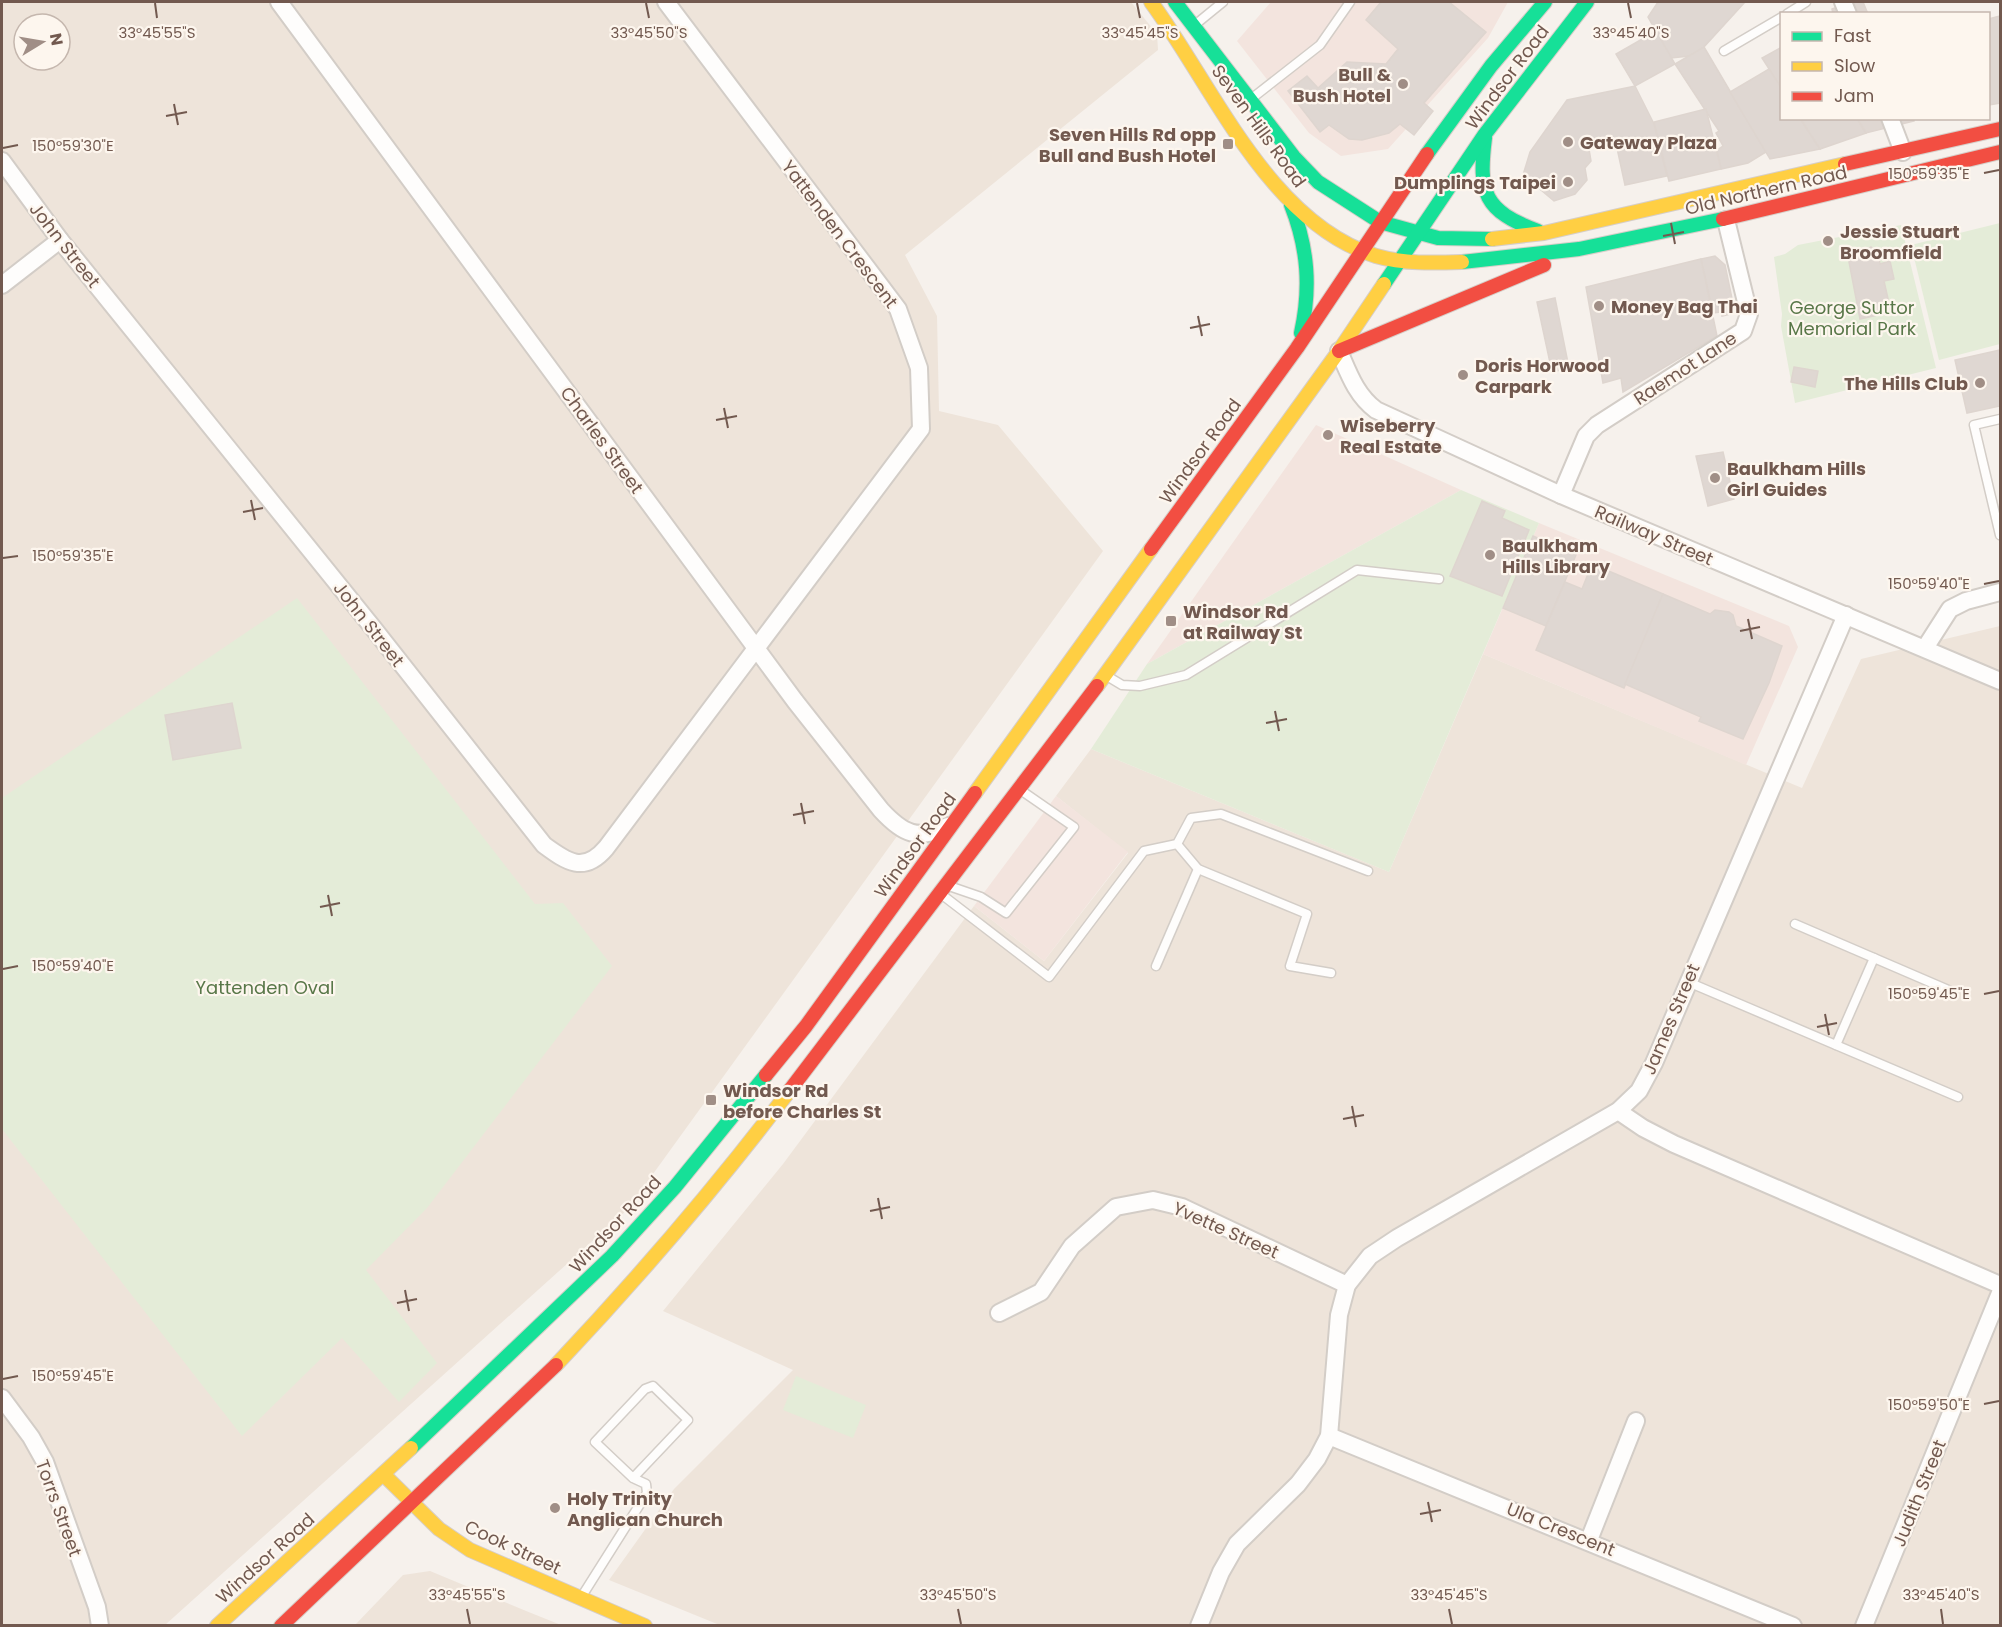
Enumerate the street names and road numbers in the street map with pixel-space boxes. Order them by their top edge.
street label: Windsor Road [1459,20,1555,134]
street label: Seven Hills Road [1206,60,1312,192]
street label: Yattenden Crescent [776,155,904,313]
street label: Old Northern Road [1683,159,1849,221]
street label: John Street [24,197,106,293]
street label: Raemot Lane [1629,325,1741,411]
street label: Charles Street [555,381,649,499]
street label: Windsor Road [1153,393,1247,509]
street label: Railway Street [1591,499,1717,571]
street label: John Street [328,576,410,672]
street label: Windsor Road [868,787,962,903]
street label: James Street [1636,960,1706,1078]
street label: Windsor Road [563,1170,667,1278]
street label: Yvette Street [1169,1195,1283,1265]
street label: Judith Street [1886,1436,1952,1550]
street label: Torrs Street [30,1456,88,1560]
street label: Ula Crescent [1503,1496,1619,1562]
street label: Windsor Road [210,1507,320,1609]
street label: Cook Street [461,1514,565,1580]

